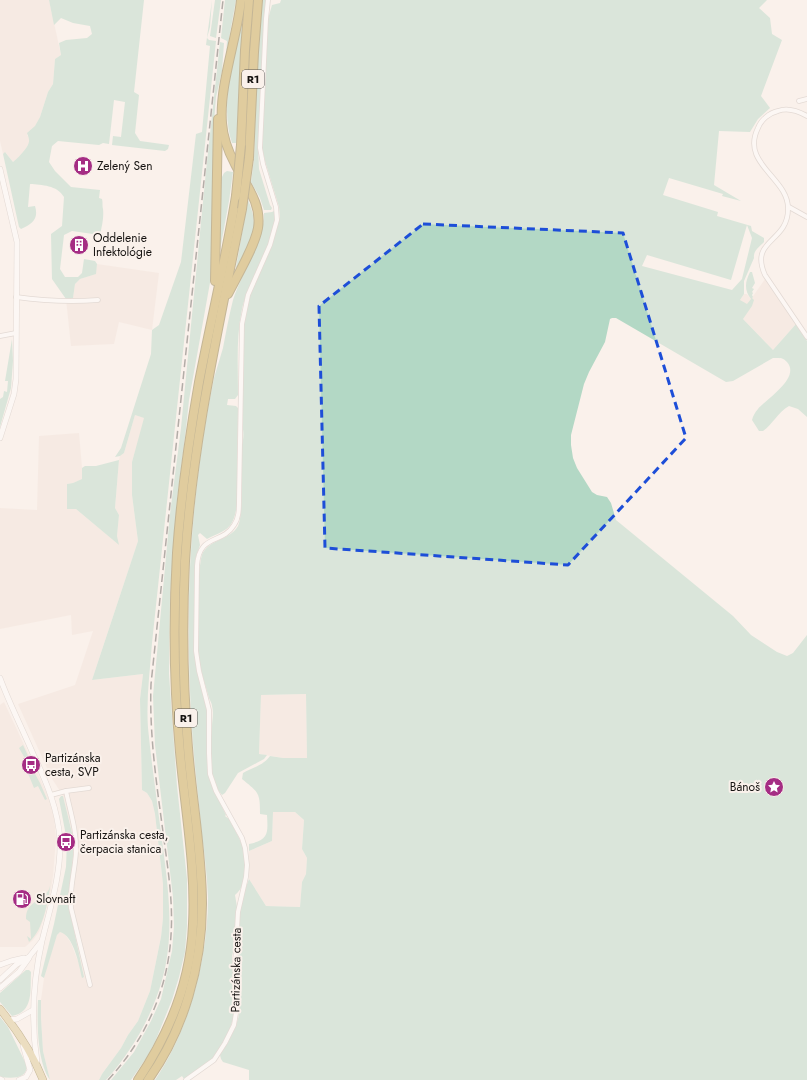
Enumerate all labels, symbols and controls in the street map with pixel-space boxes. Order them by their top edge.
road number: R1 [242,70,264,88]
hospital icon: Zelený Sen [72,155,94,177]
place label: Zelený Sen [97,157,152,175]
place label: Oddelenie Infektológie [93,229,152,261]
building icon: Oddelenie Infektológie [68,234,90,256]
road number: R1 [175,709,197,727]
place label: Partizánska cesta, SVP [45,749,101,781]
bus stop icon: Partizánska cesta, SVP [20,754,42,776]
place icon: Bánoš [763,776,785,798]
place label: Bánoš [730,778,760,796]
place label: Partizánska cesta, čerpacia stanica [80,826,168,858]
bus stop icon: Partizánska cesta, čerpacia stanica [55,831,77,853]
fuel station icon: Slovnaft [11,888,33,910]
place label: Slovnaft [36,890,75,908]
street label: Partizánska cesta [226,927,246,1012]

